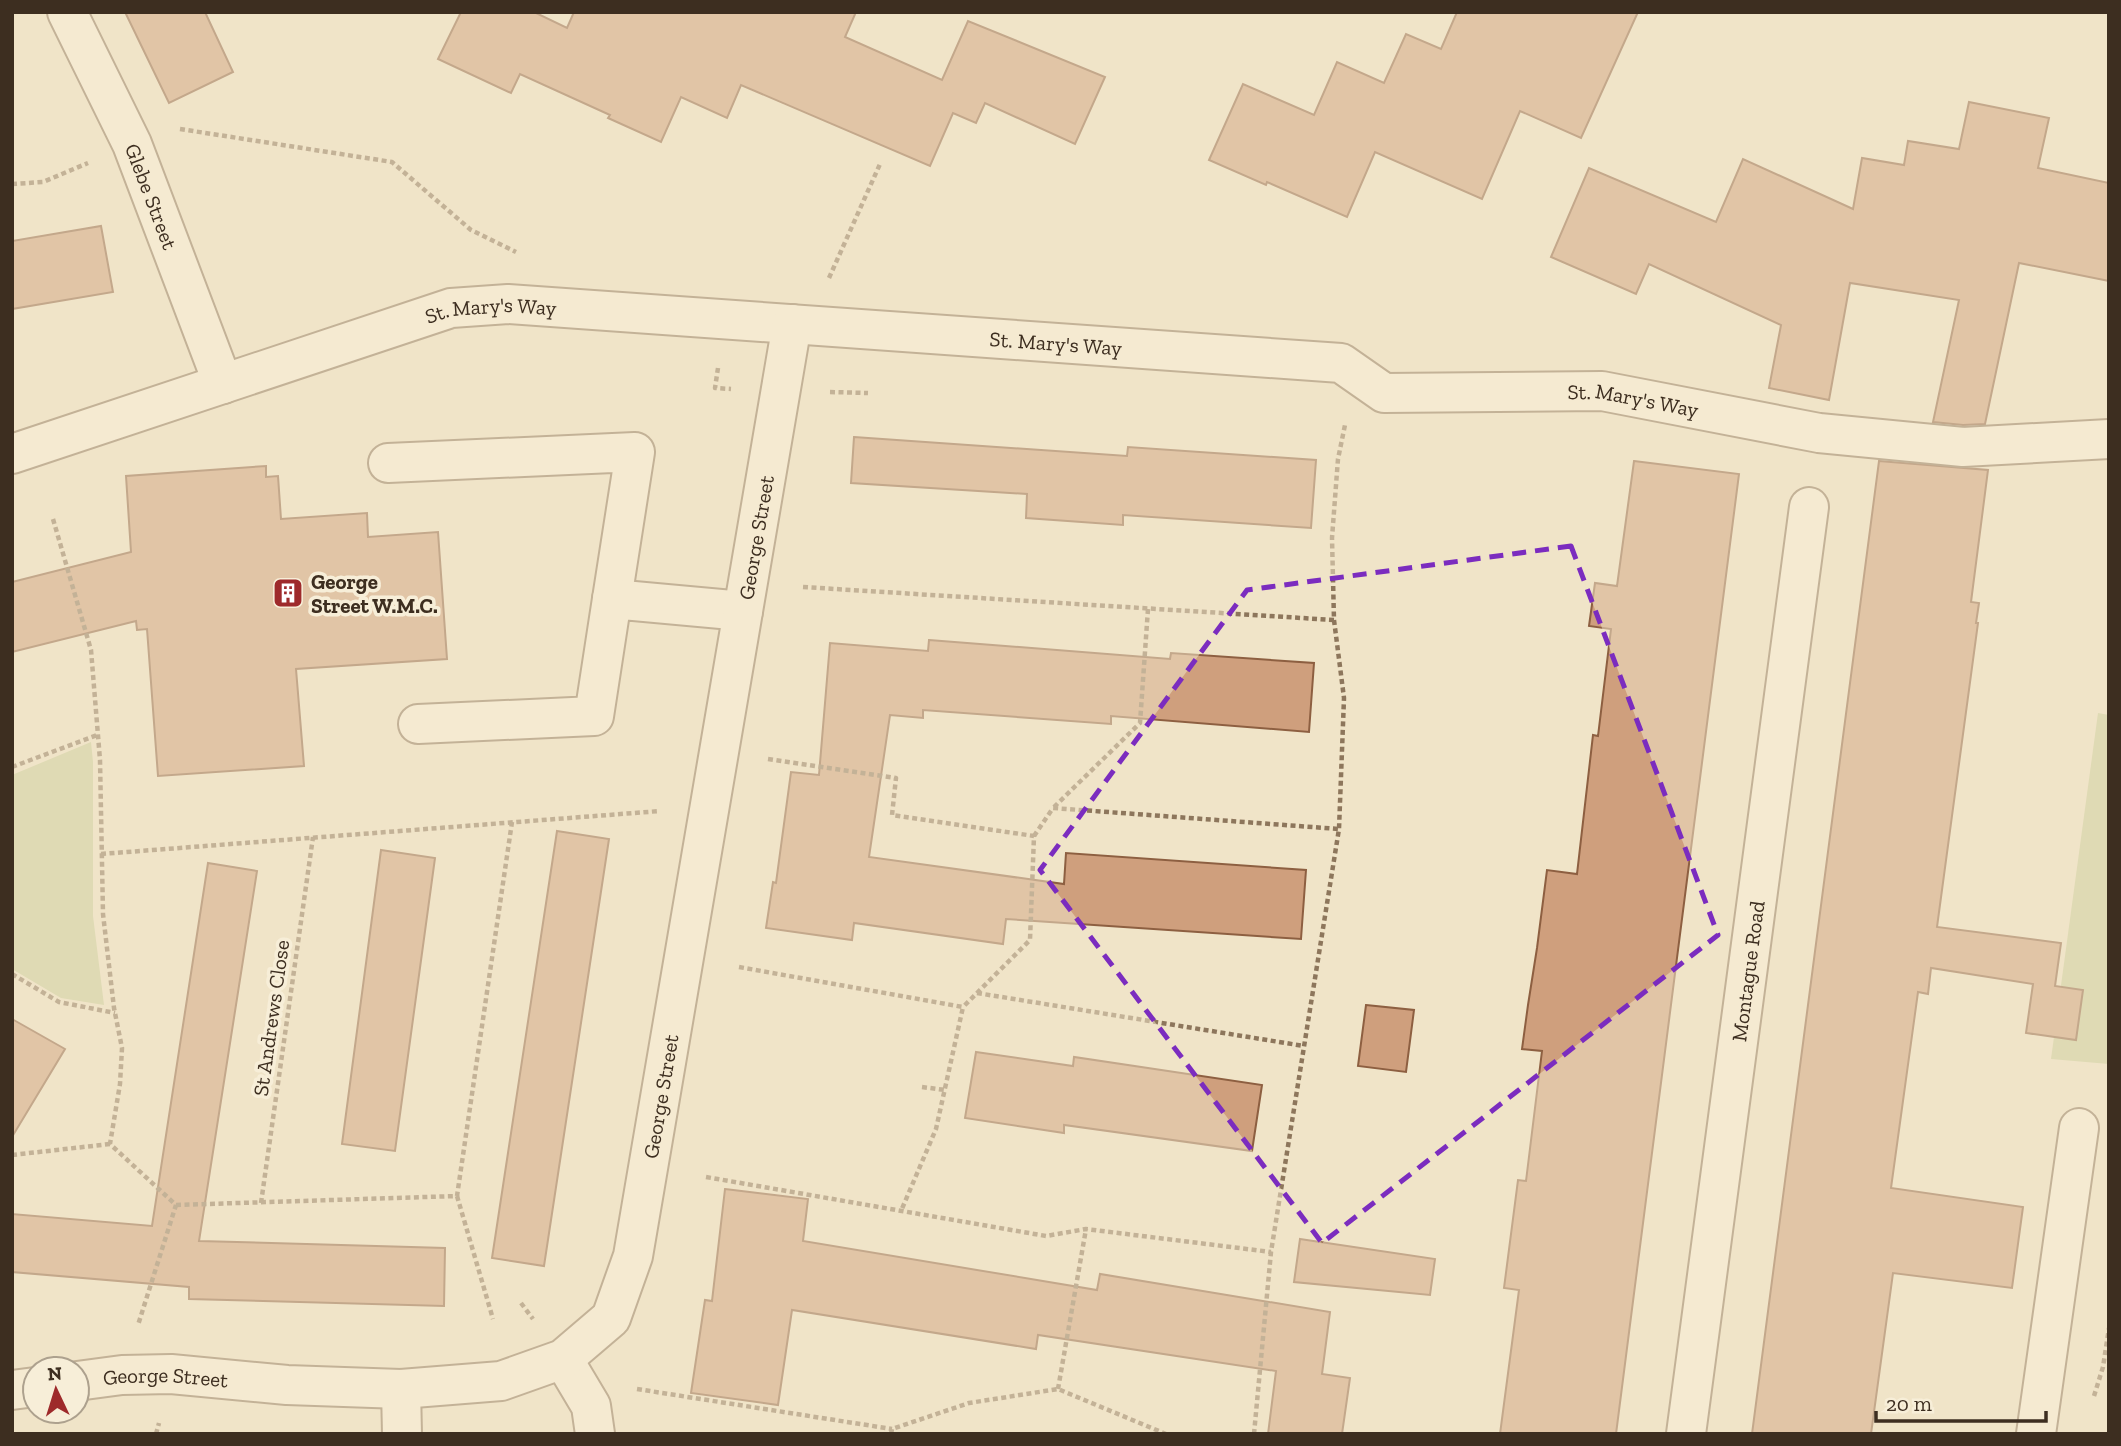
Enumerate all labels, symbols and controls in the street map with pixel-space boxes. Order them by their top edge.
street label: Glebe Street [120,140,183,253]
street label: St. Mary's Way [421,291,558,328]
street label: St. Mary's Way [989,326,1123,360]
street label: St. Mary's Way [1567,378,1701,422]
street label: George Street [733,473,779,601]
place label: George Street W.M.C. [311,569,438,618]
building icon: George Street W.M.C. [271,576,305,610]
street label: Montague Road [1726,899,1769,1043]
street label: St Andrews Close [248,938,294,1098]
street label: George Street [637,1032,683,1160]
north arrow [21,1355,91,1425]
street label: George Street [101,1361,229,1392]
text: N [47,1362,63,1386]
scale bar [1876,1380,2046,1424]
text: 20 m [1886,1391,1932,1416]

